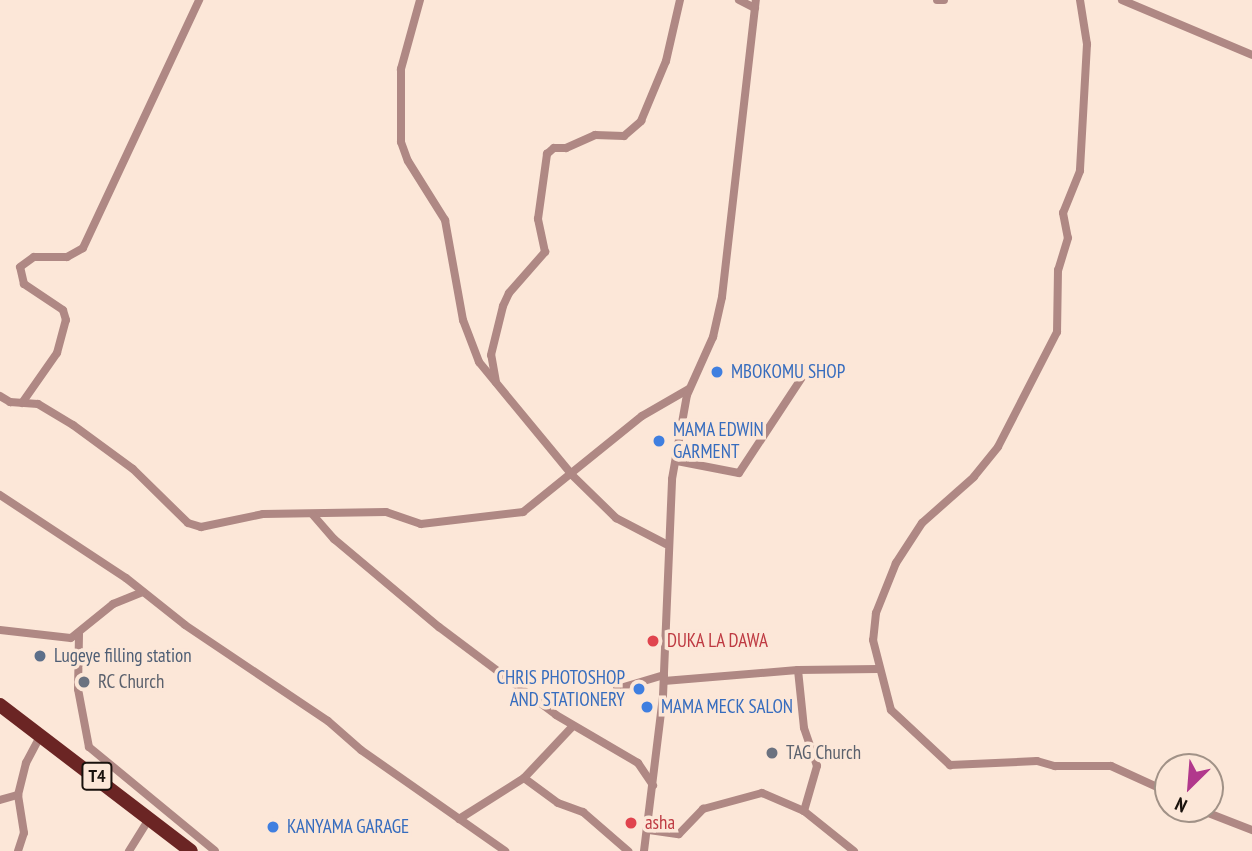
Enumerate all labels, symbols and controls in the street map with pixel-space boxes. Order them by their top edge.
place label: MBOKOMU SHOP [731,361,845,383]
marker: MBOKOMU SHOP [709,364,725,380]
place label: MAMA EDWIN GARMENT [673,419,764,463]
marker: MAMA EDWIN GARMENT [651,433,667,449]
place label: DUKA LA DAWA [667,630,769,652]
marker: DUKA LA DAWA [645,633,661,649]
place label: Lugeye filling station [54,645,192,667]
marker: Lugeye filling station [32,648,48,664]
place label: CHRIS PHOTOSHOP AND STATIONERY [496,667,625,711]
place label: RC Church [98,671,165,693]
marker: RC Church [76,674,92,690]
marker: CHRIS PHOTOSHOP AND STATIONERY [631,681,647,697]
place label: MAMA MECK SALON [661,696,794,718]
marker: MAMA MECK SALON [639,699,655,715]
place label: TAG Church [786,742,861,764]
marker: TAG Church [764,745,780,761]
north arrow [1154,753,1224,823]
road number: T4 [81,762,113,790]
text: N [1171,792,1191,818]
place label: asha [645,812,675,834]
marker: asha [623,815,639,831]
place label: KANYAMA GARAGE [287,816,410,838]
marker: KANYAMA GARAGE [265,819,281,835]

